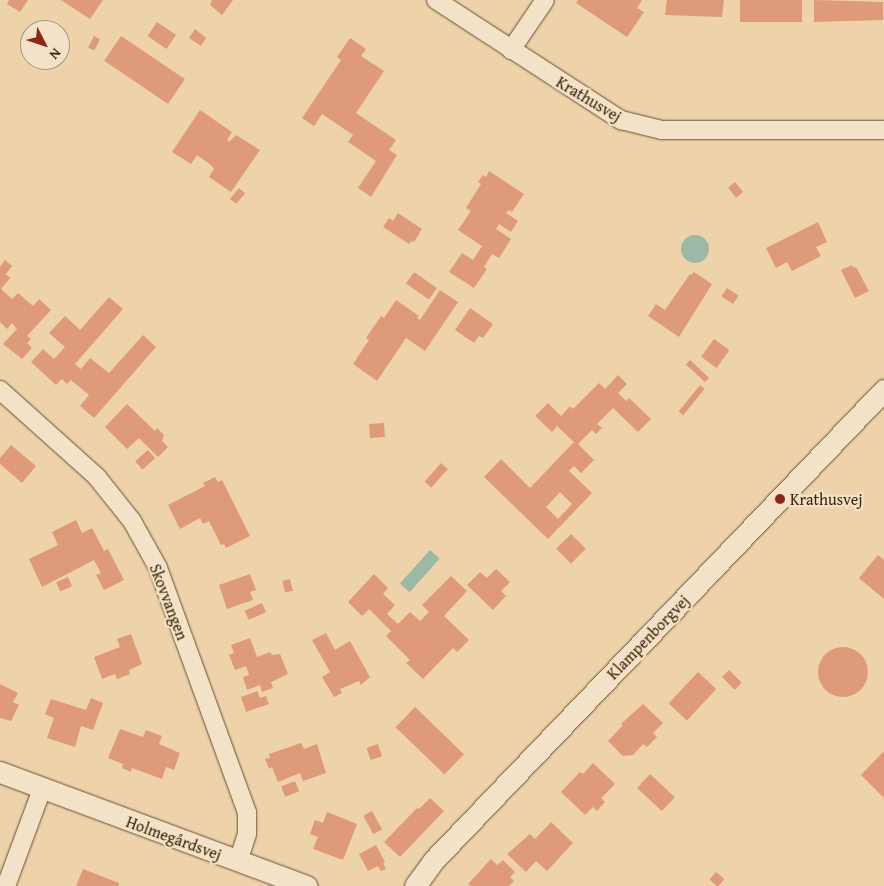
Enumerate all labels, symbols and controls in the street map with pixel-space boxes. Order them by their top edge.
north arrow [20,20,70,70]
text: N [45,44,66,64]
street label: Krathusvej [553,72,625,126]
place label: Krathusvej [790,489,862,509]
marker: Krathusvej [774,493,786,505]
street label: Skovvangen [146,561,192,643]
street label: Klampenborgvej [603,591,693,683]
street label: Holmegårdsvej [124,812,224,864]

